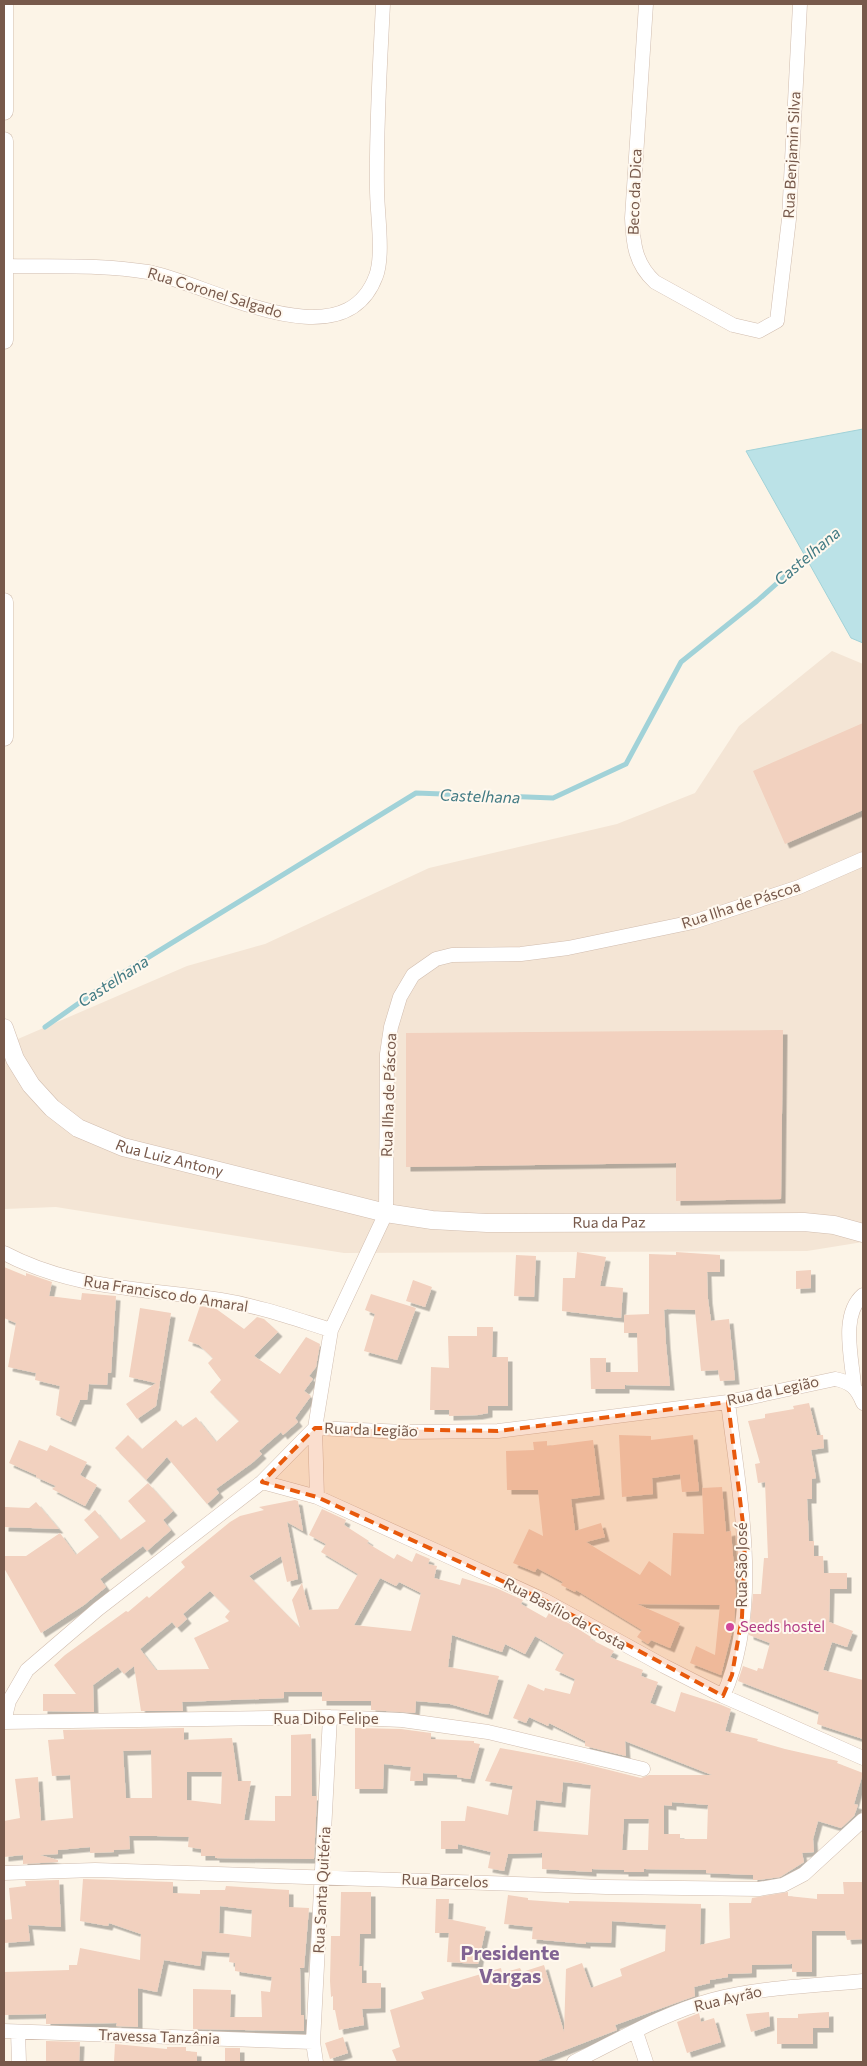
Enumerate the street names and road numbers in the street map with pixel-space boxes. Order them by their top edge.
street label: Rua Benjamin Silva [779,91,803,219]
street label: Beco da Dica [623,148,645,235]
street label: Rua Coronel Salgado [146,263,285,321]
street label: Rua Ilha de Páscoa [679,876,802,932]
street label: Rua Ilha de Páscoa [377,1033,399,1157]
street label: Rua Luiz Antony [113,1135,226,1180]
street label: Rua da Paz [572,1212,646,1231]
street label: Rua Francisco do Amaral [83,1271,250,1315]
street label: Rua da Legião [725,1371,821,1409]
street label: Rua da Legião [324,1418,418,1440]
street label: Rua São José [732,1522,750,1608]
street label: Rua Basílio da Costa [501,1573,630,1653]
street label: Rua Dibo Felipe [273,1709,379,1727]
street label: Rua Santa Quitéria [309,1826,333,1954]
street label: Rua Barcelos [401,1869,489,1891]
street label: Rua Ayrão [692,1981,764,2015]
street label: Travessa Tanzânia [98,2025,220,2047]

